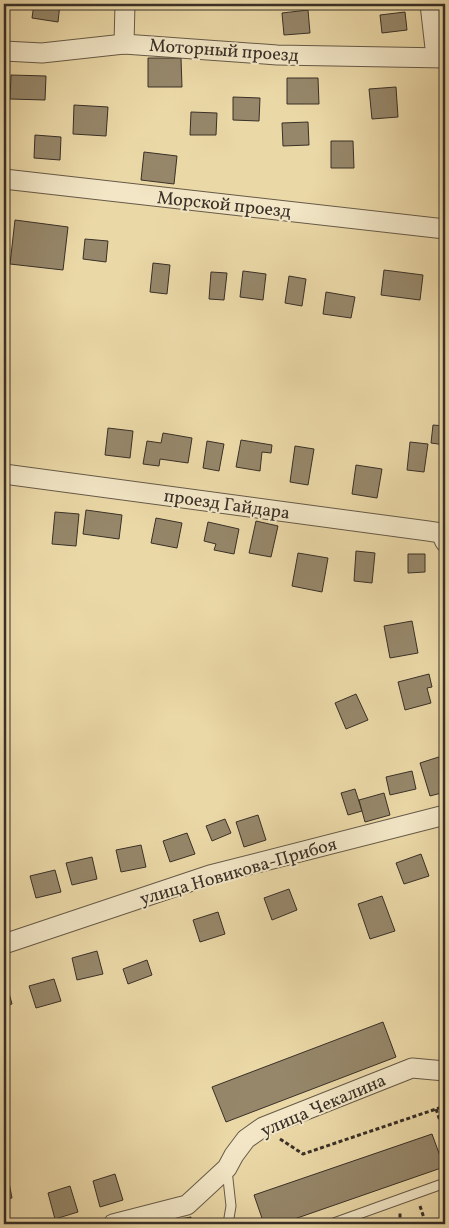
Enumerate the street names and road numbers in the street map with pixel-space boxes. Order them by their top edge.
street label: Моторный проезд [148,34,300,69]
street label: Морской проезд [156,186,292,225]
street label: проезд Гайдара [162,484,292,527]
street label: улица Новикова-Прибоя [137,832,340,913]
street label: улица Чекалина [257,1069,390,1144]

